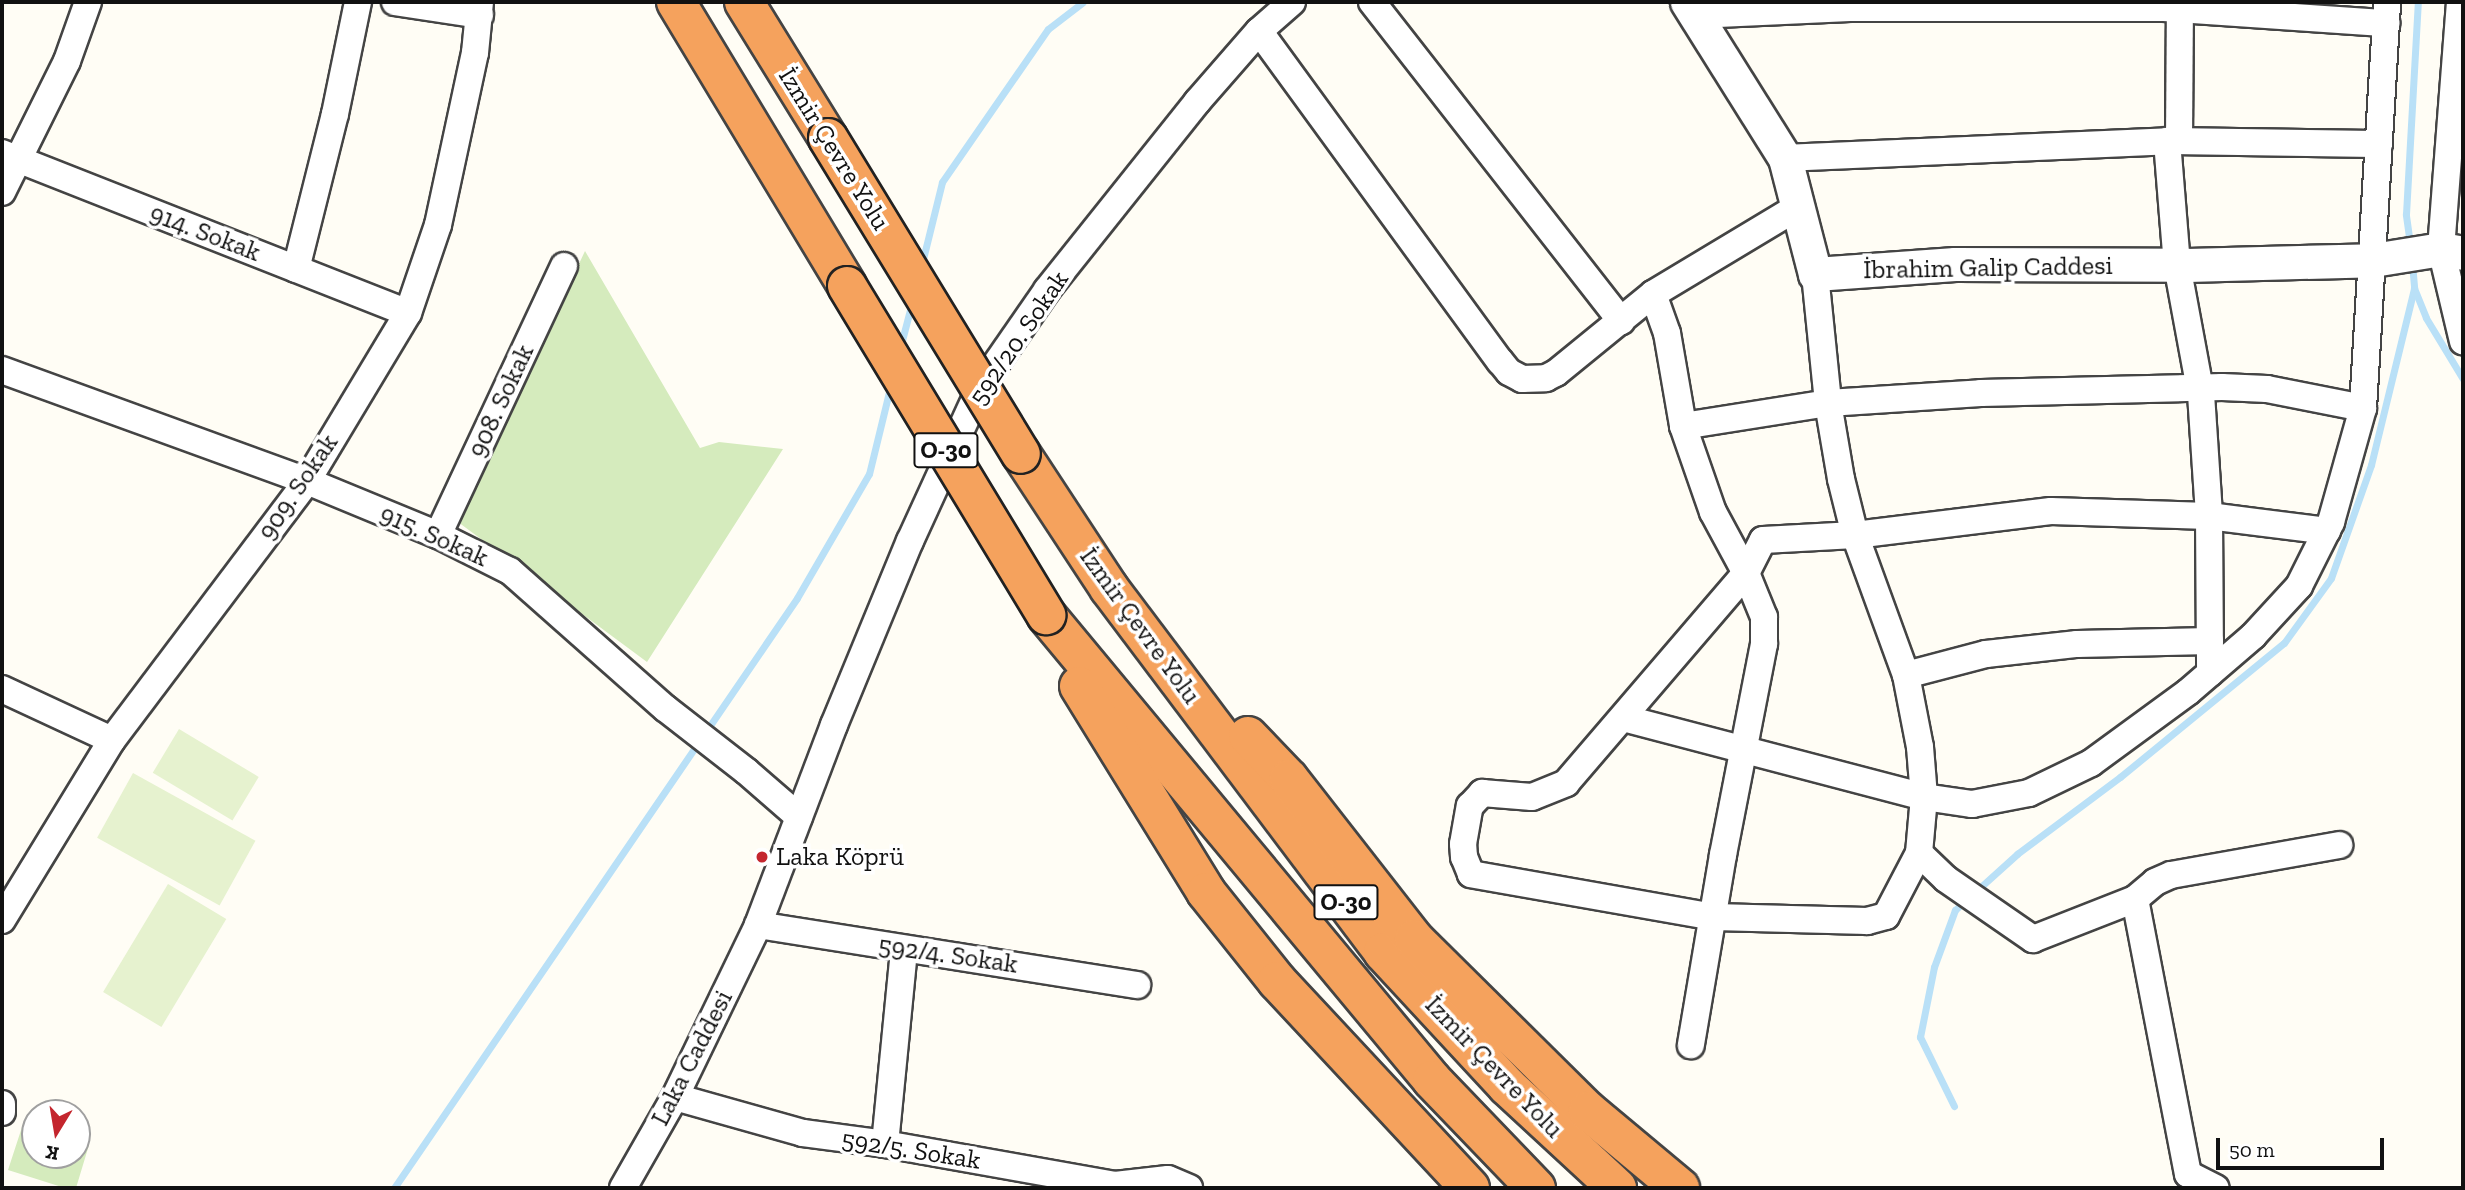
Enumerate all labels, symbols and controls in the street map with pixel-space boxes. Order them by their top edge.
street label: İzmir Çevre Yolu [771,62,897,236]
street label: 914. Sokak [145,198,265,268]
street label: İbrahim Galip Caddesi [1863,250,2113,286]
street label: 592/20. Sokak [963,265,1075,411]
street label: 908. Sokak [461,340,541,462]
street label: 909. Sokak [251,428,345,546]
road number: O-30 [913,430,979,471]
street label: 915. Sokak [375,498,493,574]
street label: İzmir Çevre Yolu [1073,541,1207,711]
place label: Laka Köprü [776,841,904,873]
marker: Laka Köprü [754,849,770,865]
road number: O-30 [1313,882,1379,922]
street label: 592/4. Sokak [876,930,1020,980]
street label: Laka Caddesi [645,985,739,1131]
street label: İzmir Çevre Yolu [1418,989,1570,1145]
north arrow [21,1099,91,1169]
street label: 592/5. Sokak [839,1124,983,1176]
scale bar [2220,1124,2388,1168]
text: 50 m [2229,1137,2275,1162]
text: K [44,1141,61,1166]

